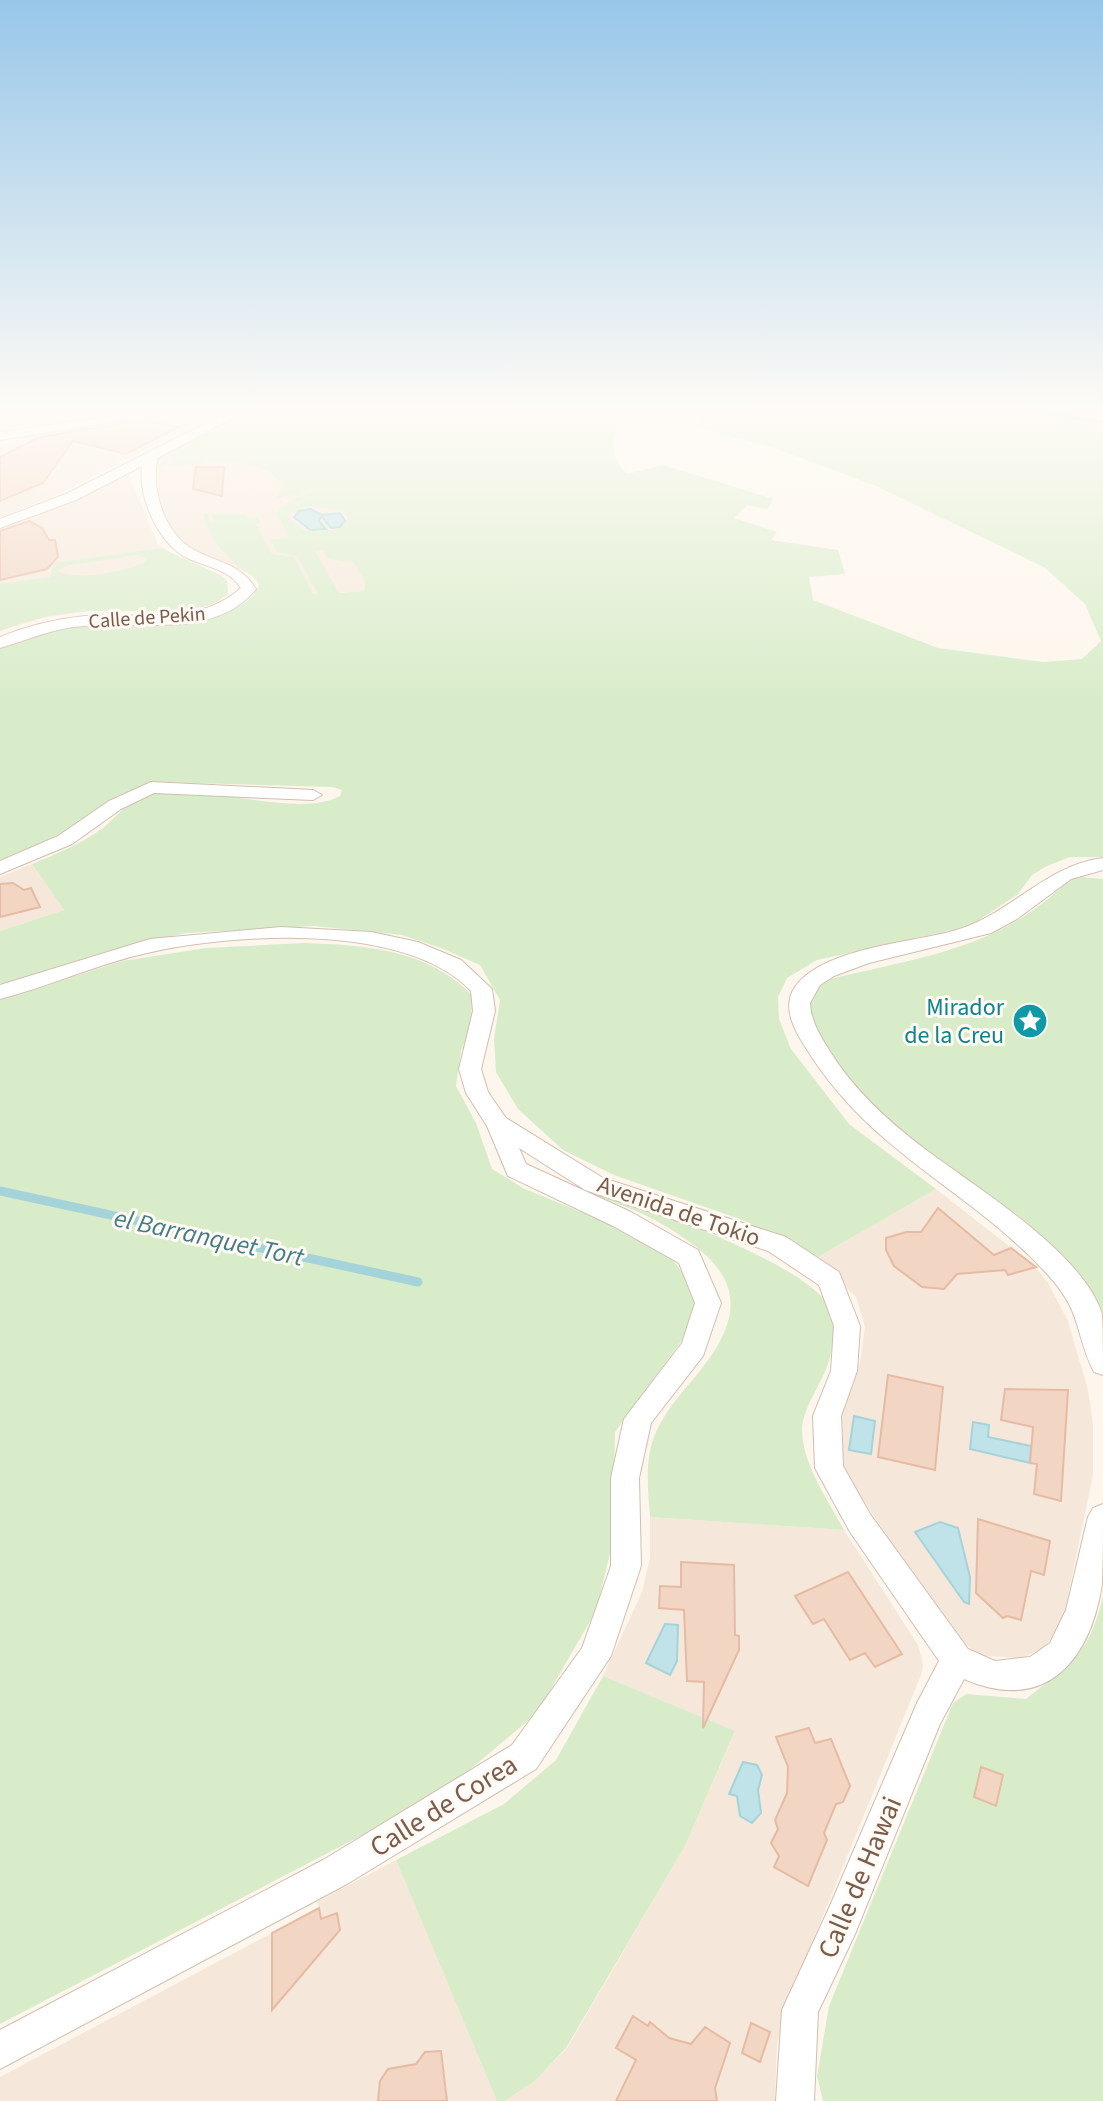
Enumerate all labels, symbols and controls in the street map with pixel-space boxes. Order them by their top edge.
street label: Calle de Pekin [88,600,206,636]
place label: Mirador de la Creu [904,990,1005,1053]
place icon: Mirador de la Creu [1011,1002,1049,1040]
street label: Avenida de Tokio [593,1167,765,1256]
water label: el Barranquet Tort [111,1199,308,1276]
street label: Calle de Corea [362,1745,525,1867]
street label: Calle de Hawai [808,1790,912,1964]

